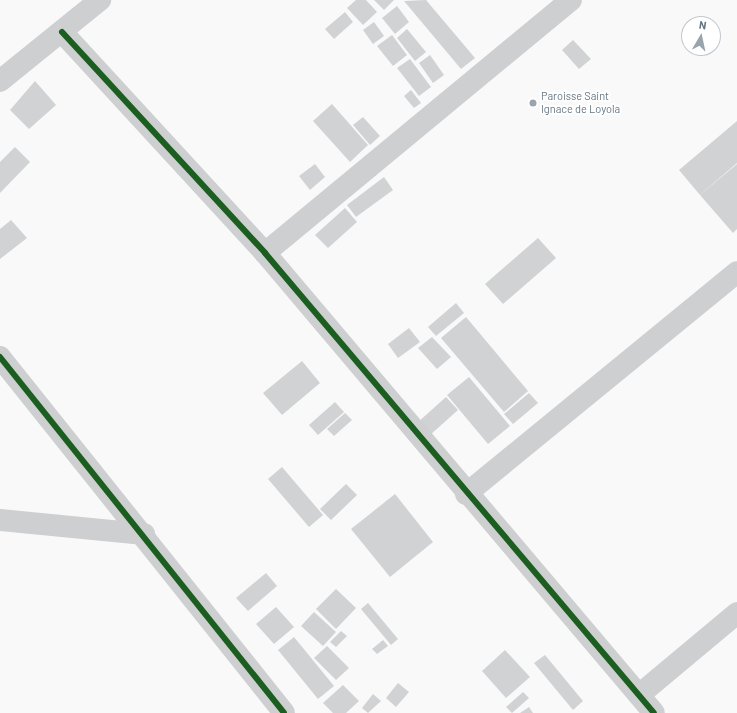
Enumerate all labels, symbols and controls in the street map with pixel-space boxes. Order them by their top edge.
north arrow [681,16,721,56]
text: N [698,18,707,32]
place label: Paroisse Saint Ignace de Loyola [541,90,620,116]
marker: Paroisse Saint Ignace de Loyola [528,98,538,108]

